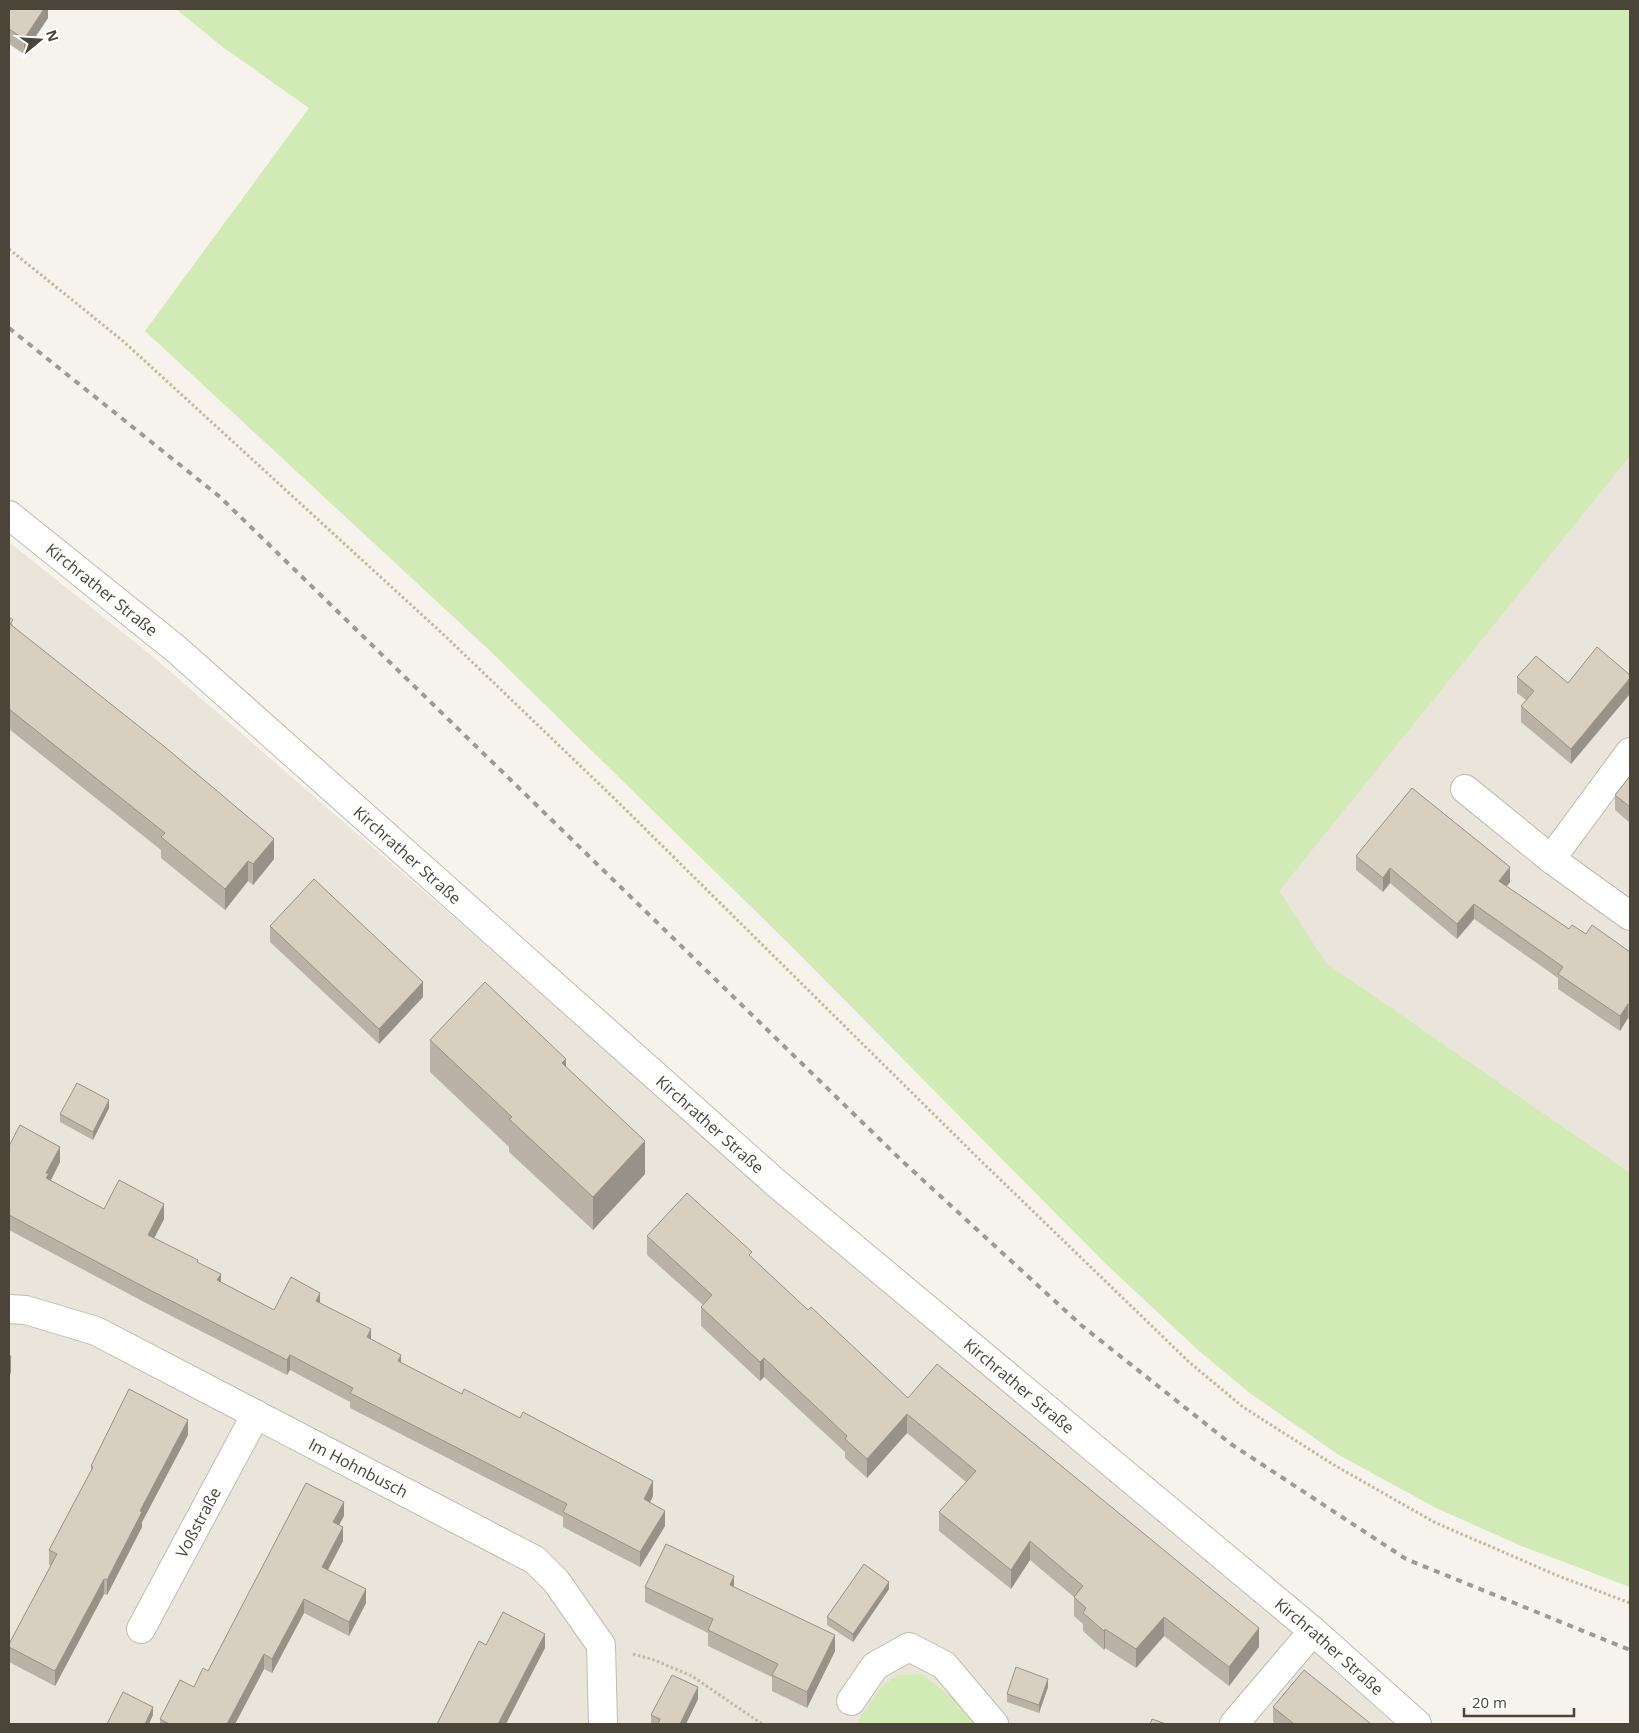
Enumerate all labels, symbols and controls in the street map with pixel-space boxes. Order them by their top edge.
north arrow [15,15,65,65]
text: N [42,27,64,44]
street label: Kirchrather Straße [41,538,162,641]
street label: Kirchrather Straße [349,801,466,909]
street label: Kirchrather Straße [651,1070,769,1178]
street label: Kirchrather Straße [959,1333,1079,1438]
street label: Im Hohnbusch [305,1433,412,1503]
street label: Voßstraße [170,1483,226,1561]
street label: Kirchrather Straße [1270,1593,1388,1700]
scale bar [1464,1686,1574,1718]
text: 20 m [1472,1692,1507,1712]

